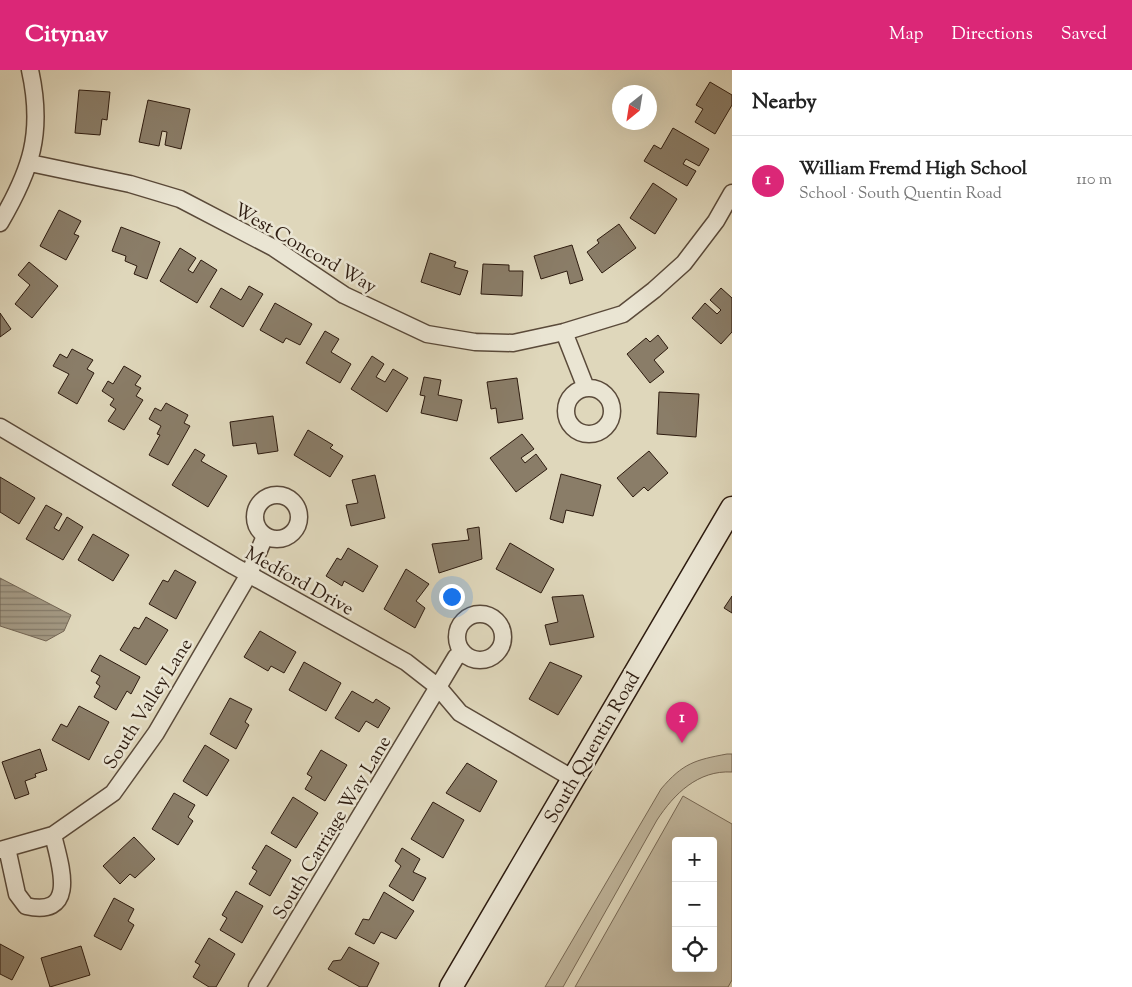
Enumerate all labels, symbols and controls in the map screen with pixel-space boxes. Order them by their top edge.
text: Citynav [25,18,108,52]
text: Map [889,22,924,48]
text: Directions [952,22,1033,48]
text: Saved [1061,22,1107,48]
north arrow [612,85,657,130]
text: Nearby [752,88,817,118]
text: William Fremd High School [799,156,1027,183]
text: 1 [765,169,771,192]
text: 110 m [1076,169,1112,192]
text: School · South Quentin Road [799,183,1002,206]
street label: West Concord Way [228,197,382,301]
street label: Medford Drive [239,541,358,623]
your location [439,584,465,610]
street label: South Valley Lane [98,633,200,775]
street label: South Quentin Road [539,667,648,829]
pin: 1 [666,702,698,743]
street label: South Carriage Way Lane [267,731,399,925]
map controls [672,837,717,972]
button: + [672,837,717,882]
button: − [672,882,717,927]
button: locate [672,927,717,972]

